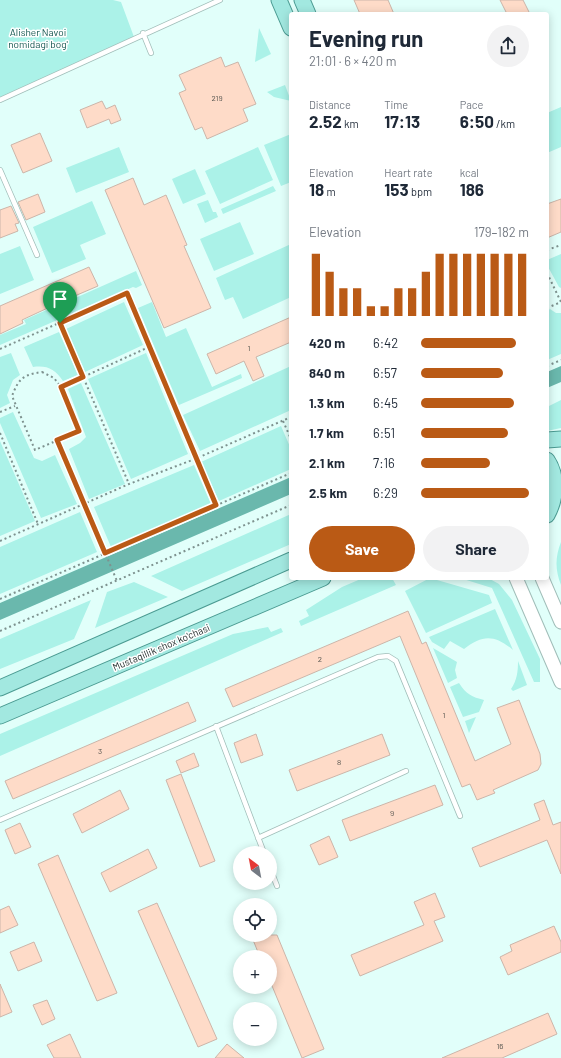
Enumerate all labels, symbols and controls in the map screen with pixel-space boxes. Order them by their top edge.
text: Evening run [309,25,423,51]
button: share [487,25,529,67]
park label: Alisher Navoi nomidagi bog' [8,26,68,50]
text: 21:01 · 6 × 420 m [309,53,396,69]
house number: 219 [211,93,223,103]
text: Distance [309,98,351,111]
text: Time [384,98,408,111]
text: Pace [460,98,483,111]
text: 2.52 [309,111,342,131]
text: 17:13 [384,111,420,131]
text: 6:50 [460,111,494,131]
text: km [342,117,359,130]
text: /km [494,117,515,130]
text: Elevation [309,166,353,179]
text: Heart rate [384,166,433,179]
text: kcal [460,166,479,179]
text: 18 [309,179,324,199]
text: 153 [384,179,409,199]
text: 186 [460,179,484,199]
text: m [324,185,336,198]
text: bpm [409,185,432,198]
text: Elevation [309,224,361,240]
text: 179–182 m [474,224,529,240]
pin [43,282,77,323]
icon: arrive [49,288,71,310]
text: 420 m [309,335,345,351]
text: 6:42 [373,335,398,351]
house number: 1 [248,343,251,353]
text: 840 m [309,365,345,381]
text: 6:57 [373,365,397,381]
text: 1.3 km [309,395,345,411]
text: 6:45 [373,395,398,411]
text: 1.7 km [309,425,344,441]
text: 6:51 [373,425,395,441]
text: 2.1 km [309,455,345,471]
text: 7:16 [373,455,395,471]
text: 2.5 km [309,485,347,501]
text: 6:29 [373,485,398,501]
button: Save [309,526,415,572]
button: Share [423,526,529,572]
street label: Mustaqillik shox ko'chasi [111,621,211,673]
house number: 2 [318,654,322,664]
house number: 1 [443,710,446,720]
house number: 3 [98,746,102,756]
house number: 8 [337,757,341,767]
house number: 9 [390,808,394,818]
north arrow [233,846,277,890]
map controls [233,846,277,1046]
button: locate [233,898,277,942]
button: + [233,950,277,994]
button: − [233,1002,277,1046]
house number: 16 [497,1041,503,1051]

